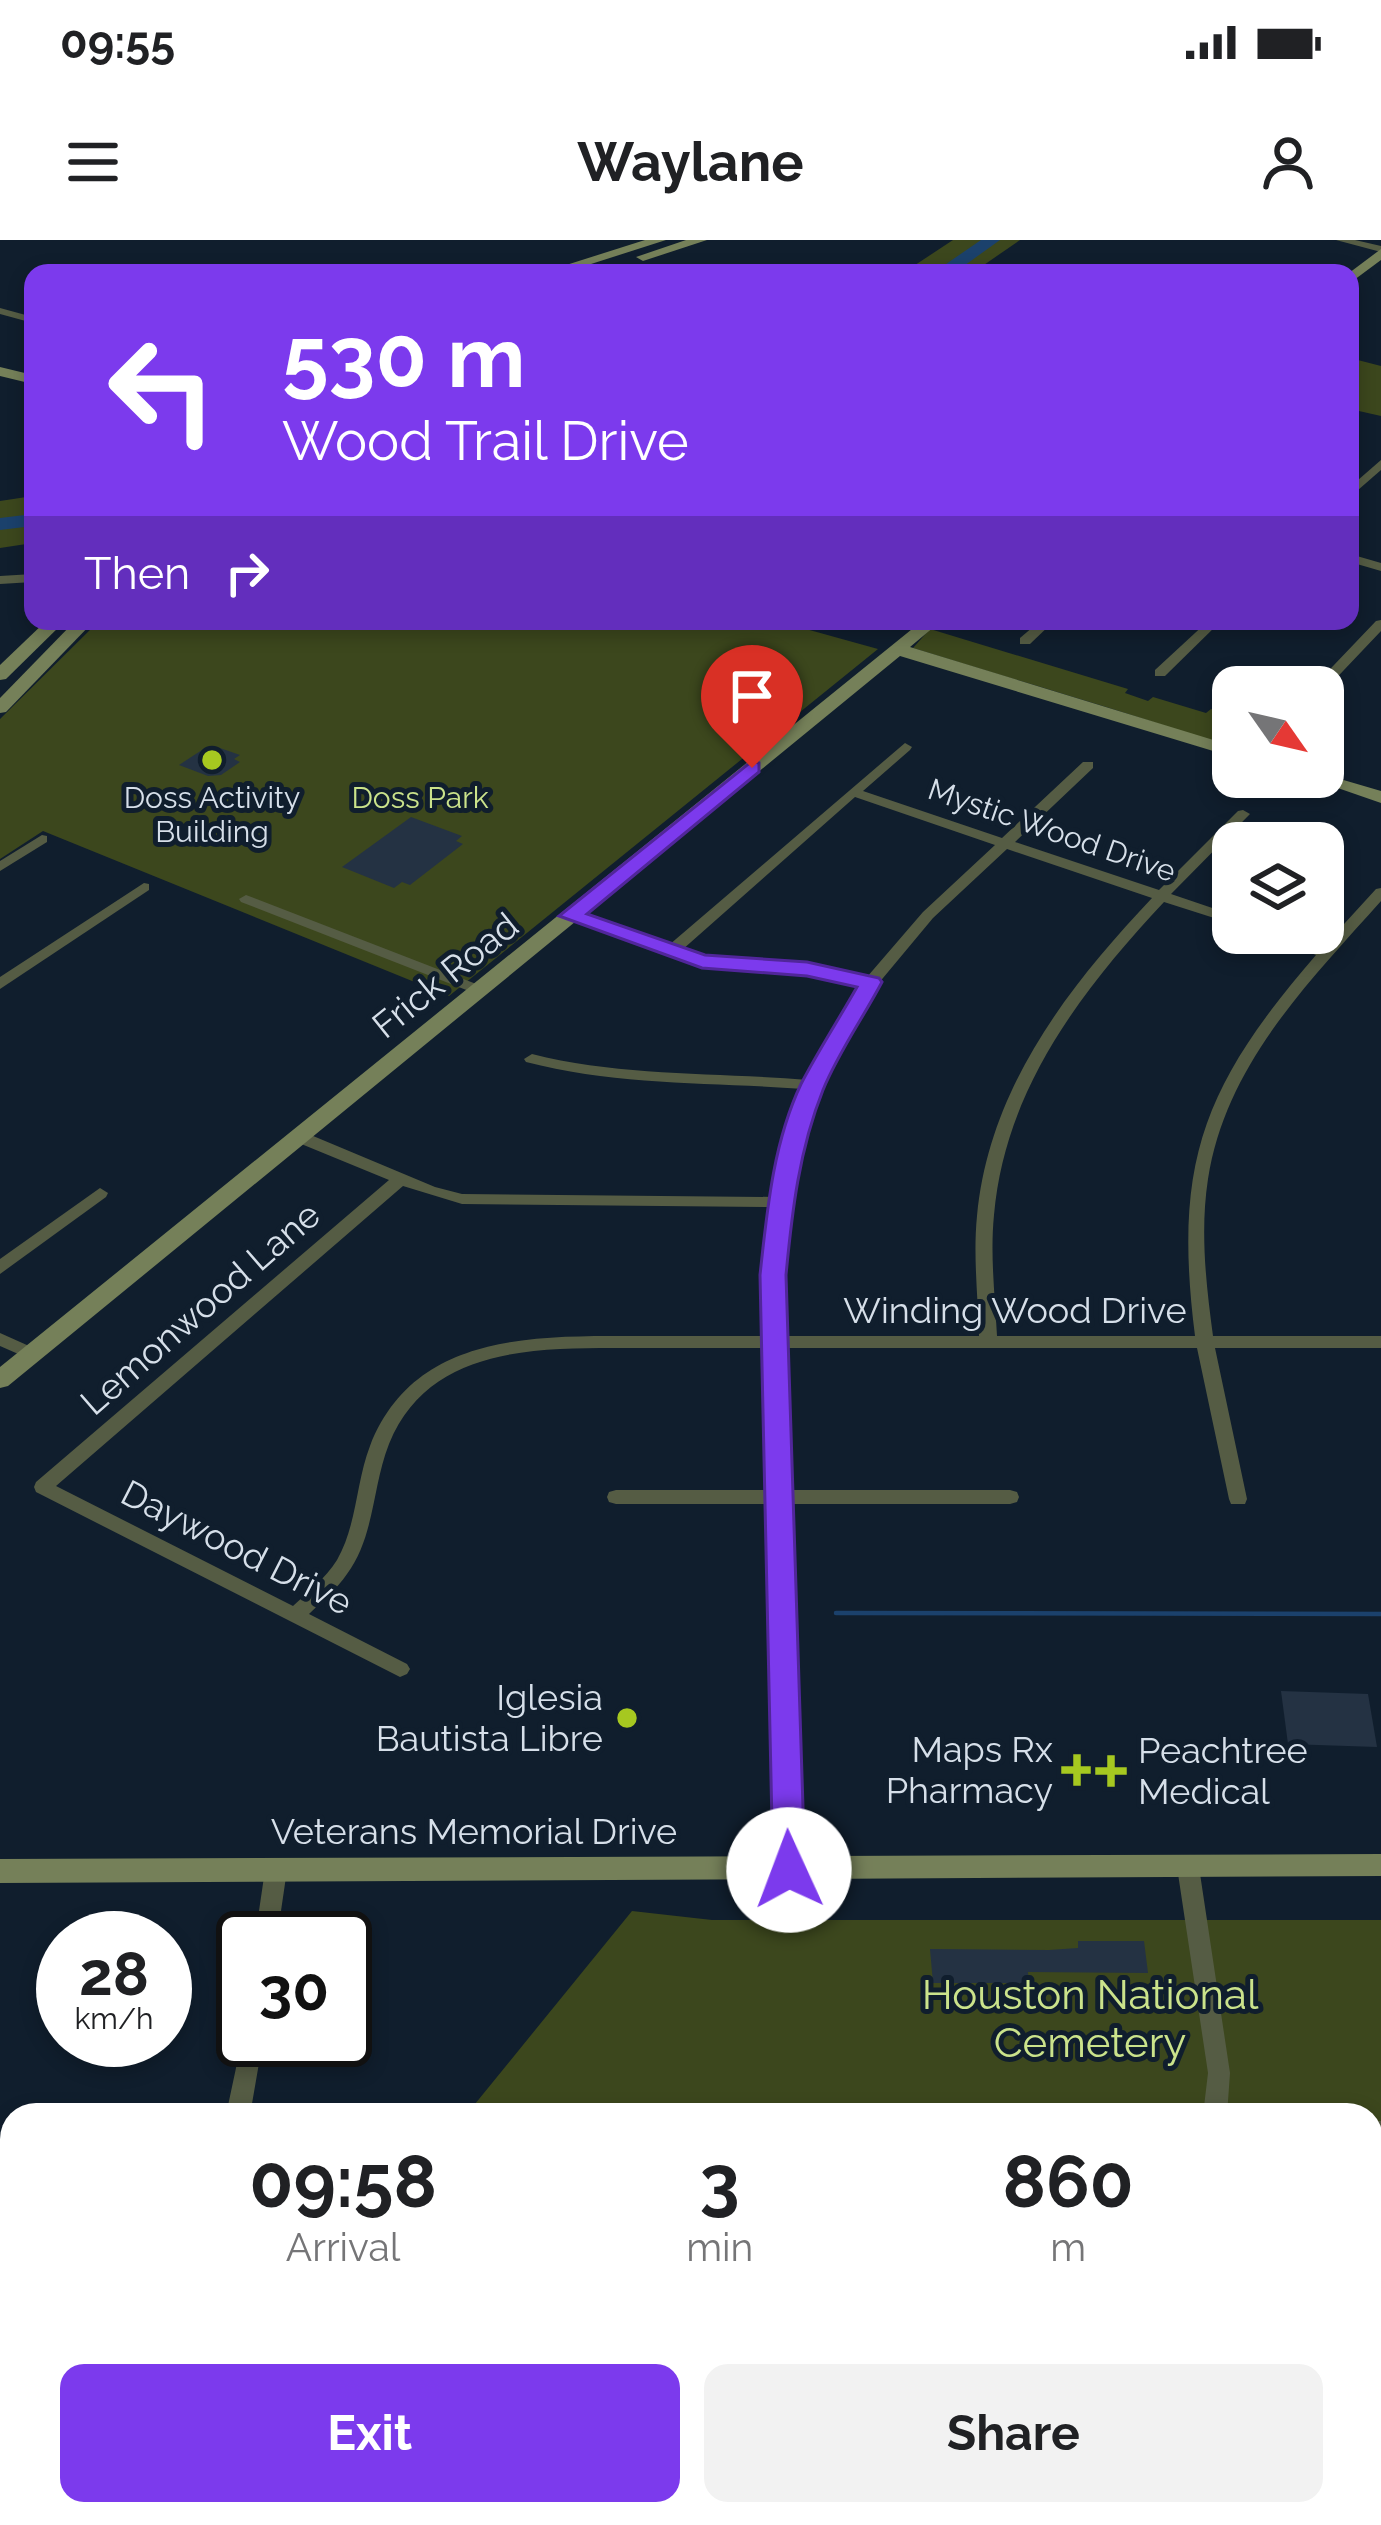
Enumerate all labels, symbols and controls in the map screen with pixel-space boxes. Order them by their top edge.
text: 09:55 [60,16,175,69]
icon: menu [60,129,126,195]
icon: person [1255,129,1321,195]
text: Waylane [577,130,804,194]
text: 530 m [282,308,525,407]
icon: left [84,312,240,468]
text: Wood Trail Drive [282,409,689,473]
icon: right [214,540,280,606]
text: Then [84,547,190,600]
pin [701,645,803,768]
icon: arrive [719,663,785,729]
north arrow [1212,666,1344,798]
map controls [1212,666,1344,954]
marker: Doss Activity Building [199,747,225,773]
street label: Mystic Wood Drive [924,771,1180,889]
place label: Doss Activity Building [124,780,300,849]
park label: Doss Park [351,780,489,815]
button: layers [1212,822,1344,954]
street label: Frick Road [364,904,526,1046]
street label: Lemonwood Lane [72,1193,328,1423]
street label: Winding Wood Drive [843,1289,1187,1331]
street label: Daywood Drive [115,1471,359,1623]
place label: Iglesia Bautista Libre [376,1676,603,1759]
marker: Iglesia Bautista Libre [614,1705,640,1731]
place label: Maps Rx Pharmacy [886,1728,1053,1811]
place label: Peachtree Medical [1138,1729,1308,1812]
marker: Peachtree Medical [1095,1755,1127,1787]
marker: Maps Rx Pharmacy [1064,1757,1090,1783]
position arrow [726,1807,852,1933]
street label: Veterans Memorial Drive [271,1810,677,1852]
speed limit sign: 30 [216,1911,372,2067]
text: 28 [79,1939,149,2009]
park label: Houston National Cemetery [922,1970,1259,2067]
text: km/h [74,2001,154,2036]
text: 09:58 [249,2139,437,2224]
text: 3 [700,2139,740,2224]
text: 860 [1002,2139,1134,2224]
text: Arrival [286,2224,400,2270]
text: min [686,2224,753,2270]
text: m [1050,2224,1086,2270]
button: Exit [60,2364,680,2502]
button: Share [704,2364,1323,2502]

